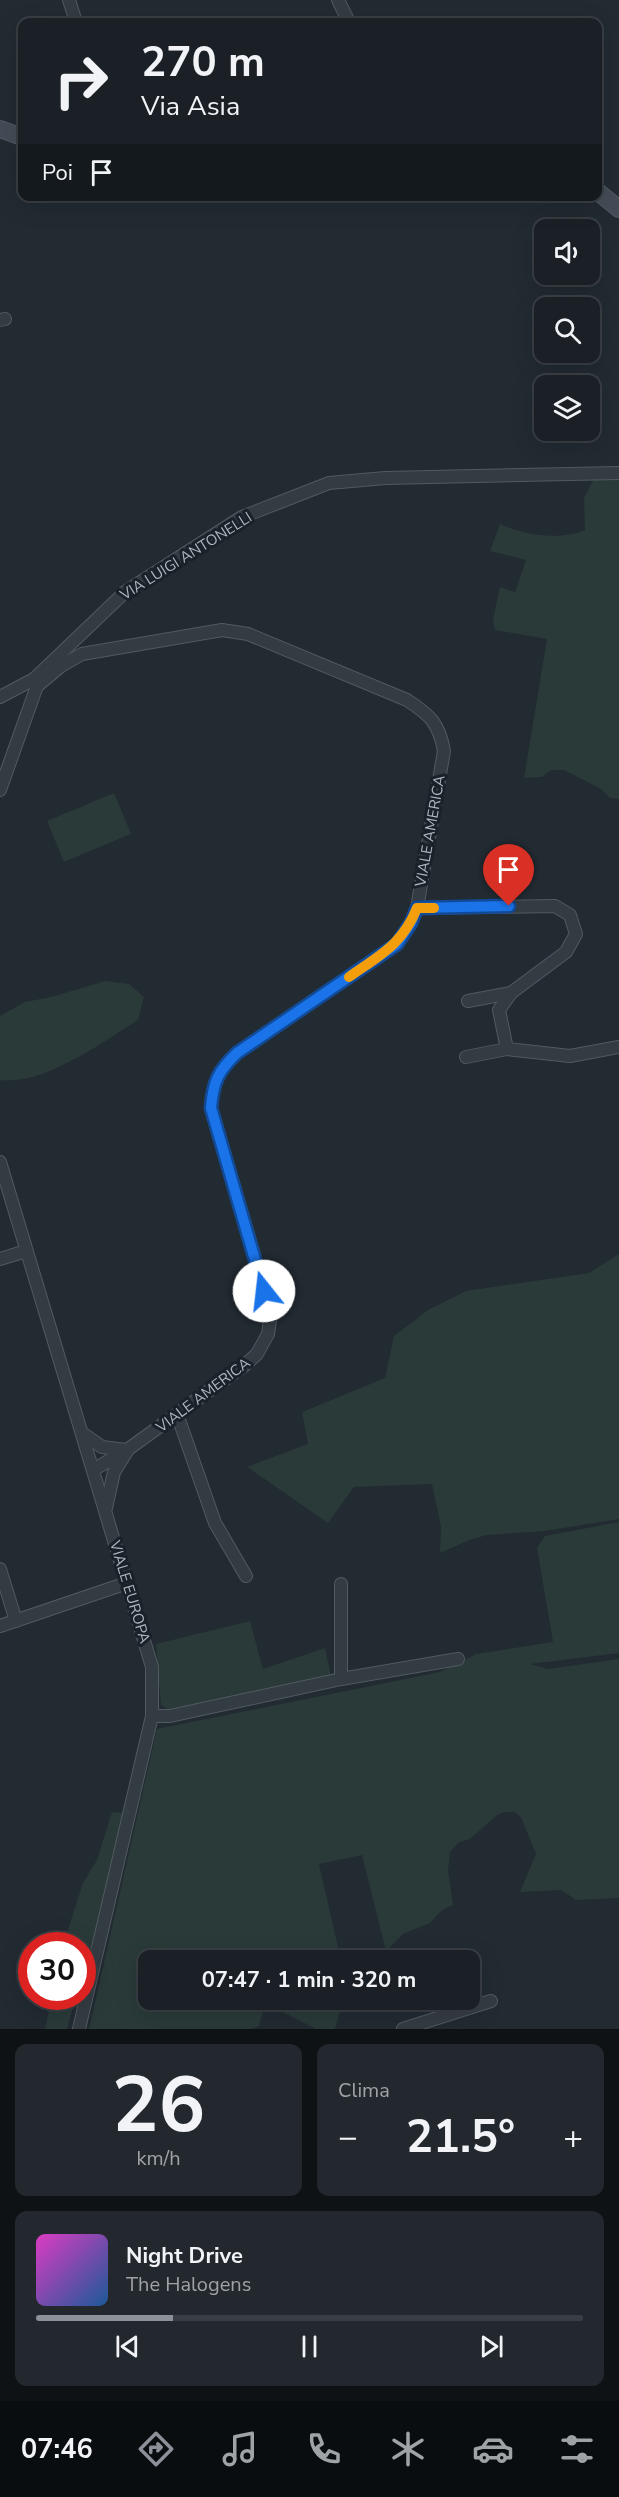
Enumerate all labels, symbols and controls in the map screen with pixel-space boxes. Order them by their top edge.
text: 270 m [141,34,265,91]
icon: right [42,42,120,120]
text: Via Asia [141,88,240,125]
icon: arrive [85,156,118,189]
text: Poi [42,158,73,188]
map controls [534,219,600,441]
button: sound [534,219,600,285]
button: search [534,297,600,363]
button: layers [534,375,600,441]
street label: VIA LUIGI ANTONELLI [115,507,256,605]
street label: VIALE AMERICA [410,774,450,889]
pin [483,844,534,906]
icon: arrive [492,853,525,886]
position arrow [232,1259,296,1323]
street label: VIALE AMERICA [151,1353,254,1438]
street label: VIALE EUROPA [105,1537,155,1646]
speed limit sign: 30 [18,1932,96,2010]
text: 07:47 · 1 min · 320 m [202,1965,416,1995]
text: 26 [112,2052,205,2159]
text: Clima [338,2077,390,2104]
text: 21.5° [406,2107,515,2168]
text: − [338,2115,358,2160]
text: + [563,2115,583,2160]
text: km/h [136,2145,181,2172]
text: Night Drive [126,2241,243,2271]
text: The Halogens [126,2271,251,2298]
icon: previous [111,2330,144,2363]
icon: pause [293,2330,326,2363]
icon: next [475,2330,508,2363]
icon: directions [135,2428,177,2470]
icon: music [219,2428,261,2470]
icon: phone [303,2428,345,2470]
icon: climate [387,2428,429,2470]
icon: car [472,2428,514,2470]
icon: filters [556,2428,598,2470]
text: 07:46 [21,2431,93,2468]

